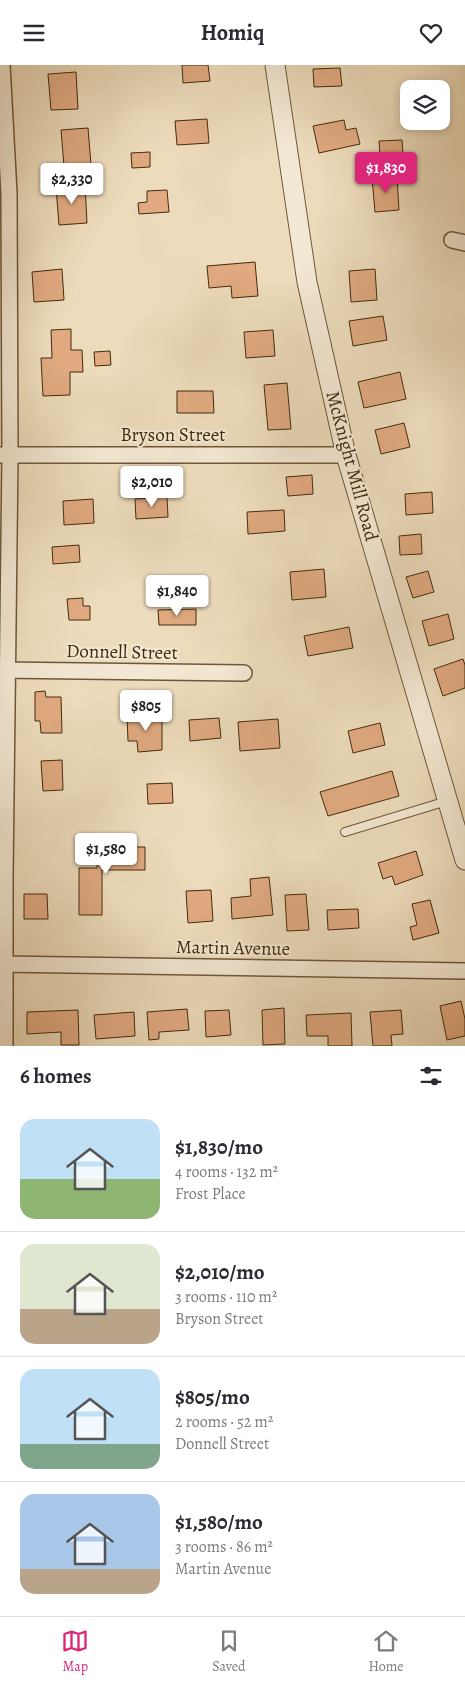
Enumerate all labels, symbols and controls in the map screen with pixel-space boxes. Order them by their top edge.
text: Homiq [201,18,264,48]
icon: menu [20,19,48,47]
icon: heart [417,19,445,47]
map controls [400,80,450,130]
button: layers [400,80,450,130]
pin: $1,830 [345,151,427,194]
text: $1,830 [366,157,406,179]
pin: $2,330 [31,163,113,205]
text: $2,330 [51,168,93,190]
street label: McKnight Mill Road [319,388,385,545]
street label: Bryson Street [120,422,226,448]
pin: $2,010 [111,465,193,508]
text: $2,010 [131,471,173,493]
pin: $1,840 [136,575,218,617]
text: $1,840 [157,580,197,602]
street label: Donnell Street [66,638,178,666]
pin: $805 [116,689,176,732]
text: $805 [131,695,161,717]
pin: $1,580 [65,833,147,875]
text: $1,580 [86,838,126,860]
street label: Martin Avenue [176,934,290,962]
text: 6 homes [20,1062,92,1090]
icon: filters [417,1062,445,1090]
text: $1,830/mo [175,1133,263,1161]
icon: home [60,1139,120,1199]
text: 4 rooms · 132 m² [175,1161,278,1183]
text: Frost Place [175,1183,246,1205]
text: $2,010/mo [175,1258,265,1286]
icon: home [60,1264,120,1324]
text: 3 rooms · 110 m² [175,1286,277,1308]
text: Bryson Street [175,1308,264,1330]
text: $805/mo [175,1383,250,1411]
icon: home [60,1389,120,1449]
text: 2 rooms · 52 m² [175,1411,273,1433]
text: Donnell Street [175,1433,269,1455]
text: $1,580/mo [175,1508,263,1536]
icon: home [60,1514,120,1574]
text: 3 rooms · 86 m² [175,1536,273,1558]
text: Martin Avenue [175,1558,271,1580]
tab: Map [61,1627,89,1676]
tab: Saved [212,1627,246,1676]
tab: Home [368,1627,404,1676]

